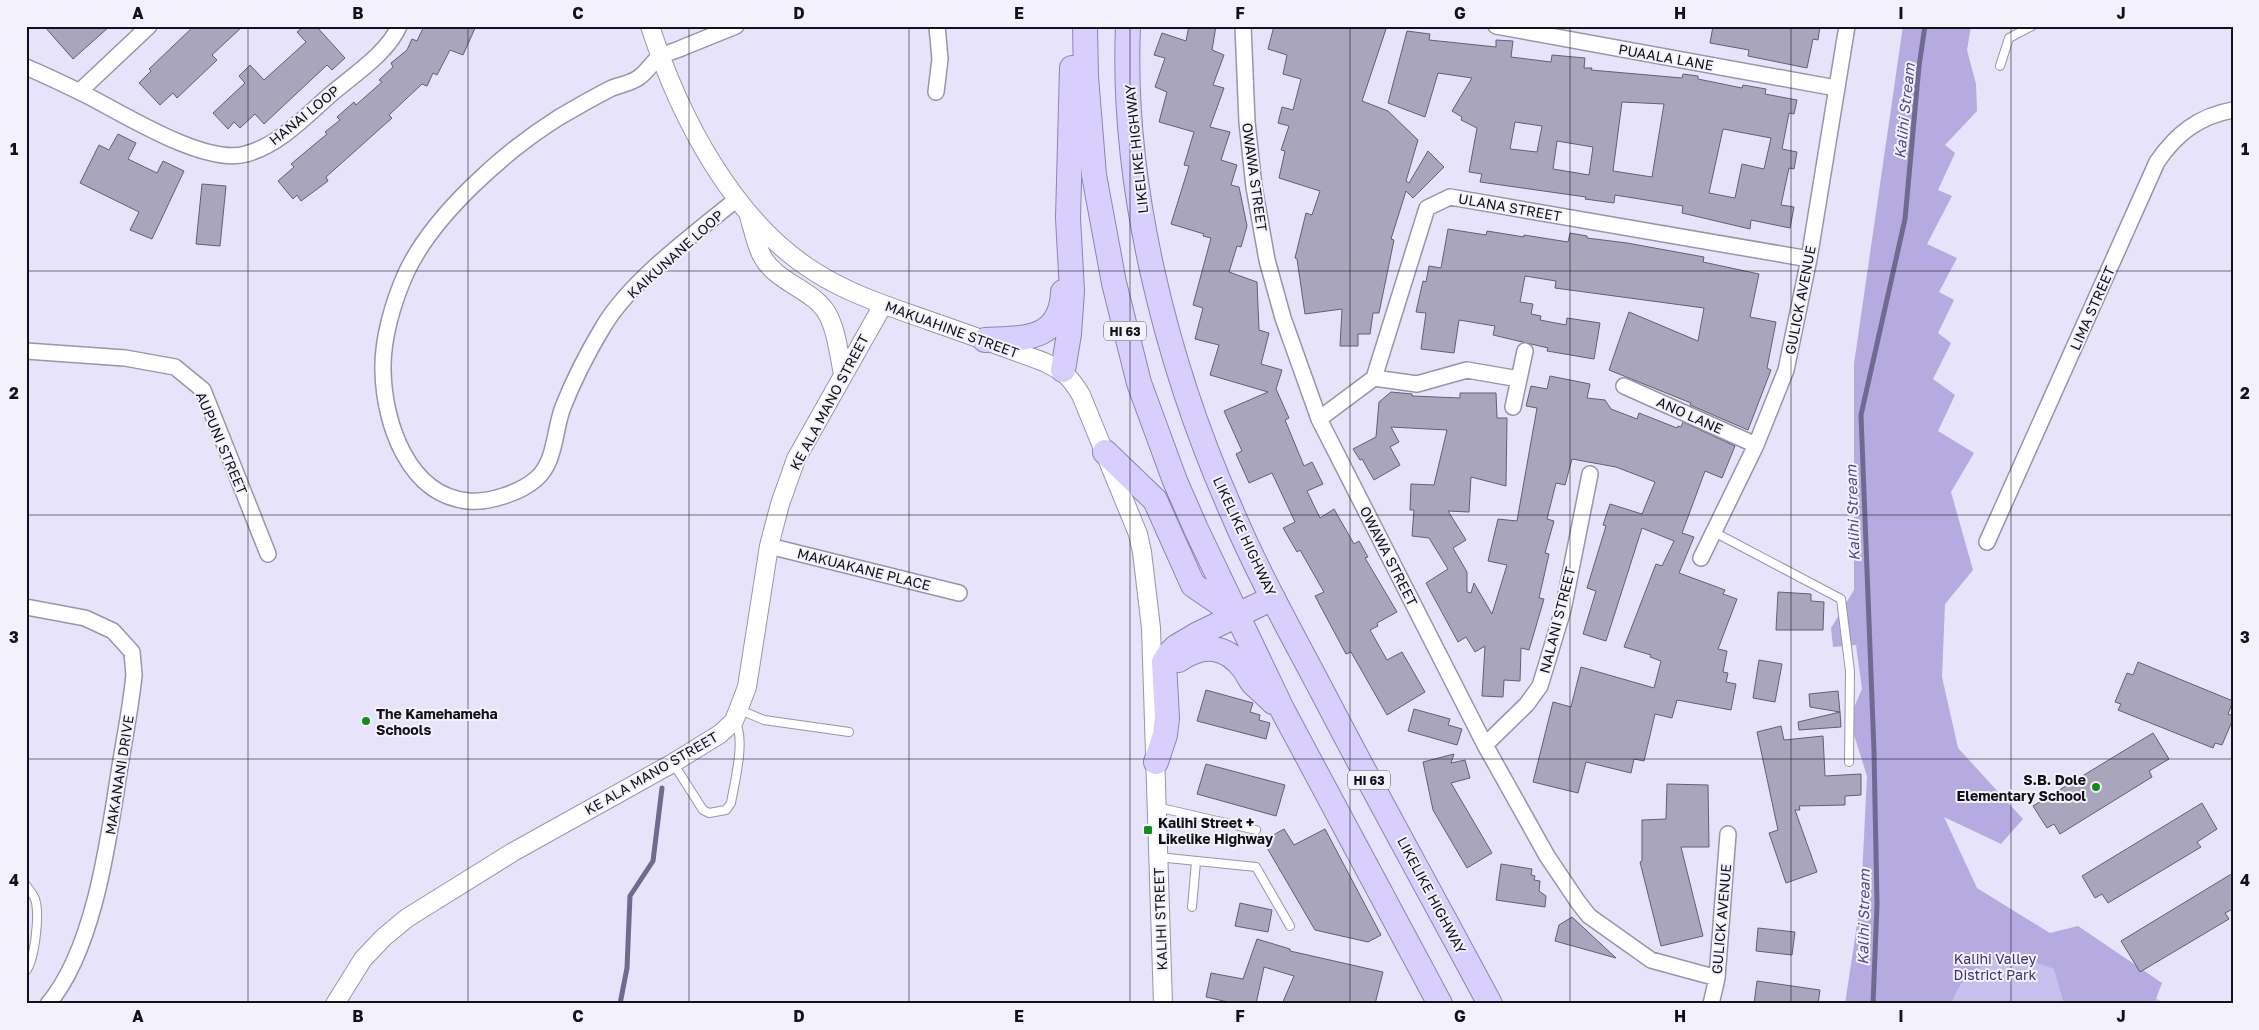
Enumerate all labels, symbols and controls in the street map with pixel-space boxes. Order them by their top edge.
text: A [132,3,144,23]
text: B [352,3,364,23]
text: C [572,3,584,23]
text: D [793,3,805,23]
text: E [1014,3,1024,23]
text: F [1235,3,1245,23]
text: G [1454,3,1466,23]
text: H [1674,3,1686,23]
text: I [1898,3,1904,23]
text: J [2116,3,2126,23]
street label: PUAALA LANE [1617,40,1715,74]
water label: Kalihi Stream [1890,62,1918,160]
street label: HANAI LOOP [266,82,342,148]
street label: LIKELIKE HIGHWAY [1121,84,1151,214]
street label: OWAWA STREET [1239,121,1271,233]
text: 1 [10,139,18,159]
text: 1 [2241,139,2249,159]
street label: ULANA STREET [1457,190,1563,224]
street label: KAIKUNANE LOOP [623,206,727,302]
street label: GULICK AVENUE [1781,244,1819,356]
street label: LIMA STREET [2066,263,2118,353]
street label: MAKUAHINE STREET [883,297,1021,361]
road number: HI 63 [1104,322,1146,341]
street label: KE ALA MANO STREET [786,331,872,473]
text: 2 [9,383,19,403]
text: 2 [2240,383,2250,403]
street label: AUPUNI STREET [193,389,251,497]
street label: ANO LANE [1654,393,1726,437]
water label: Kalihi Stream [1841,464,1863,561]
street label: LIKELIKE HIGHWAY [1210,474,1280,598]
street label: OWAWA STREET [1357,503,1422,609]
street label: MAKUAKANE PLACE [795,544,933,594]
street label: NALANI STREET [1536,565,1579,675]
text: 3 [9,627,19,647]
text: 3 [2240,627,2250,647]
place label: The Kamehameha Schools [376,705,498,738]
street label: MAKANANI DRIVE [101,714,137,836]
marker: The Kamehameha Schools [360,715,372,727]
street label: KE ALA MANO STREET [581,728,721,818]
road number: HI 63 [1348,770,1390,790]
place label: S.B. Dole Elementary School [1957,771,2086,804]
marker: S.B. Dole Elementary School [2090,781,2102,793]
place label: Kalihi Street + Likelike Highway [1158,814,1274,847]
marker: Kalihi Street + Likelike Highway [1142,824,1154,836]
street label: LIKELIKE HIGHWAY [1394,834,1470,956]
street label: GULICK AVENUE [1708,863,1734,975]
street label: KALIHI STREET [1150,867,1170,971]
water label: Kalihi Stream [1853,868,1873,965]
text: 4 [9,870,19,890]
text: 4 [2240,870,2250,890]
park label: Kalihi Valley District Park [1954,950,2036,983]
text: A [132,1006,144,1026]
text: B [352,1006,364,1026]
text: C [572,1006,584,1026]
text: D [793,1006,805,1026]
text: E [1014,1006,1024,1026]
text: F [1235,1006,1245,1026]
text: G [1454,1006,1466,1026]
text: H [1674,1006,1686,1026]
text: I [1898,1006,1904,1026]
text: J [2116,1006,2126,1026]

